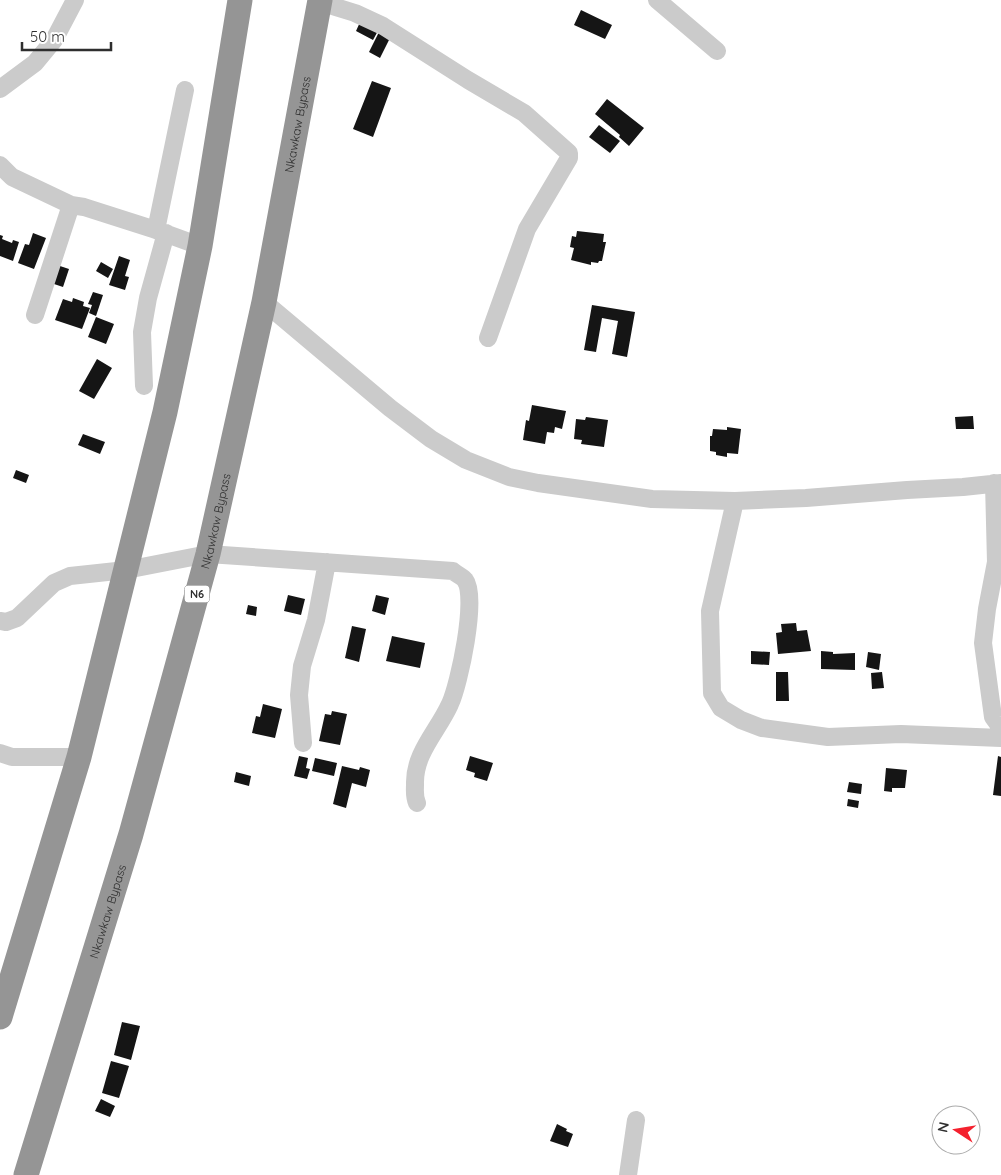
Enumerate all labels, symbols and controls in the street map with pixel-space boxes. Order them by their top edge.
scale bar [22,20,111,52]
text: 50 m [30,27,65,46]
street label: Nkawkaw Bypass [281,75,313,174]
street label: Nkawkaw Bypass [197,471,233,571]
road number: N6 [184,586,210,602]
street label: Nkawkaw Bypass [86,862,129,960]
north arrow [931,1105,981,1155]
text: N [933,1120,953,1134]

